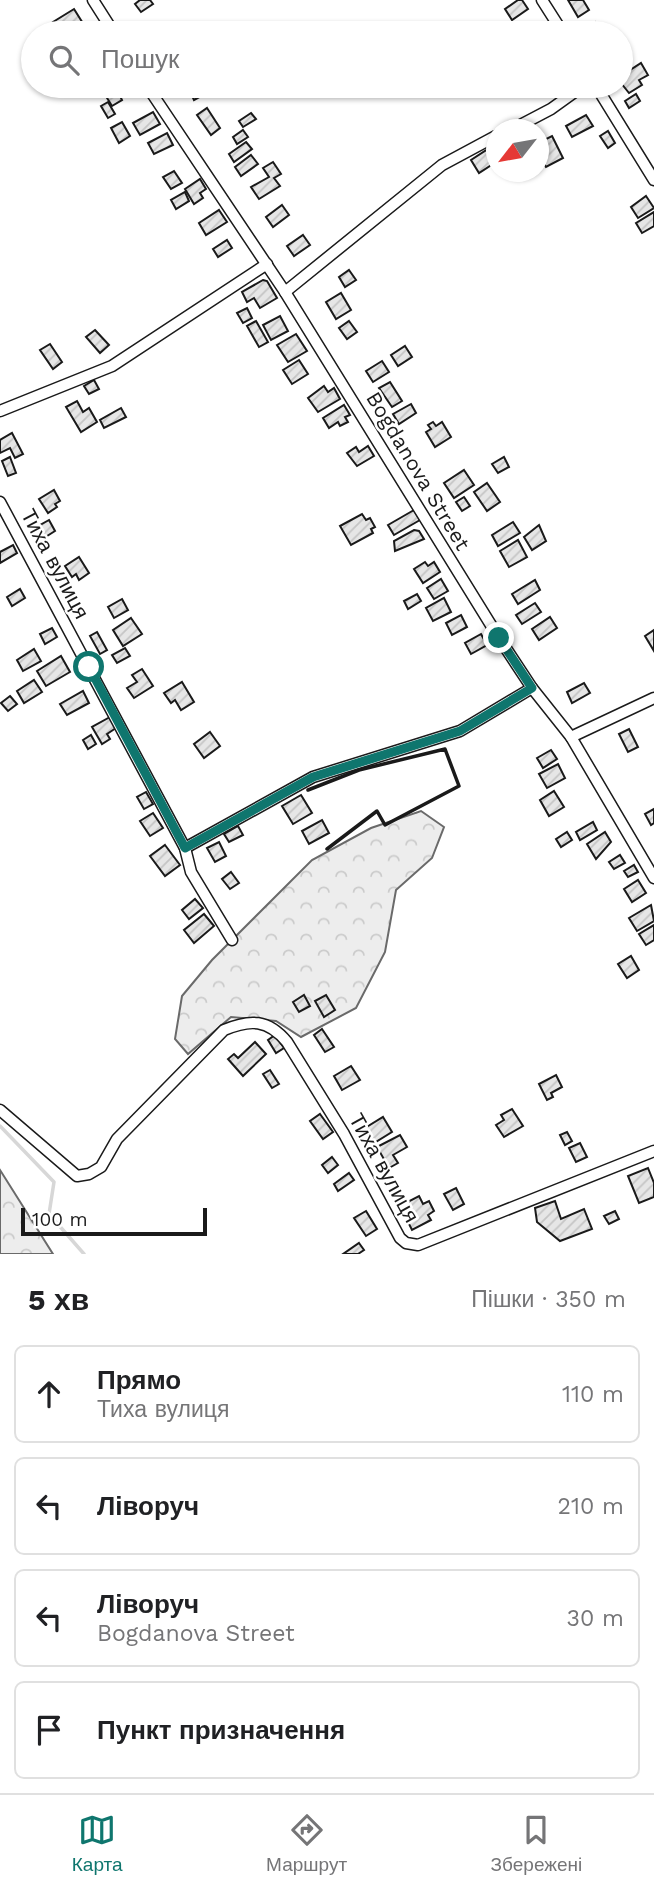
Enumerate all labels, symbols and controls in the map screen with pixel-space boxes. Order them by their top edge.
search box [21,21,633,98]
icon: search [45,41,83,79]
text: Пошук [101,44,179,74]
north arrow [486,119,549,182]
street label: Bogdanova Street [361,387,476,555]
street label: Тиха вулиця [16,505,95,623]
route end [483,622,514,653]
route start [73,651,104,682]
street label: Тиха вулиця [344,1109,425,1227]
scale bar [21,1205,206,1237]
text: 100 m [32,1208,88,1231]
text: 5 хв [28,1282,89,1317]
text: Пішки · 350 m [471,1286,626,1313]
text: Прямо [97,1365,181,1395]
icon: ahead [30,1375,68,1413]
text: 110 m [562,1381,624,1408]
text: Тиха вулиця [97,1396,229,1423]
icon: left [30,1487,68,1525]
text: Ліворуч [97,1491,199,1521]
text: 210 m [558,1493,624,1520]
text: Ліворуч [97,1589,199,1619]
icon: left [30,1599,68,1637]
text: 30 m [567,1605,624,1632]
text: Bogdanova Street [97,1620,295,1647]
icon: arrive [30,1711,68,1749]
text: Пункт призначення [97,1715,345,1745]
tab: Карта [72,1811,123,1876]
tab: Маршрут [266,1811,347,1876]
tab: Збережені [491,1811,582,1876]

